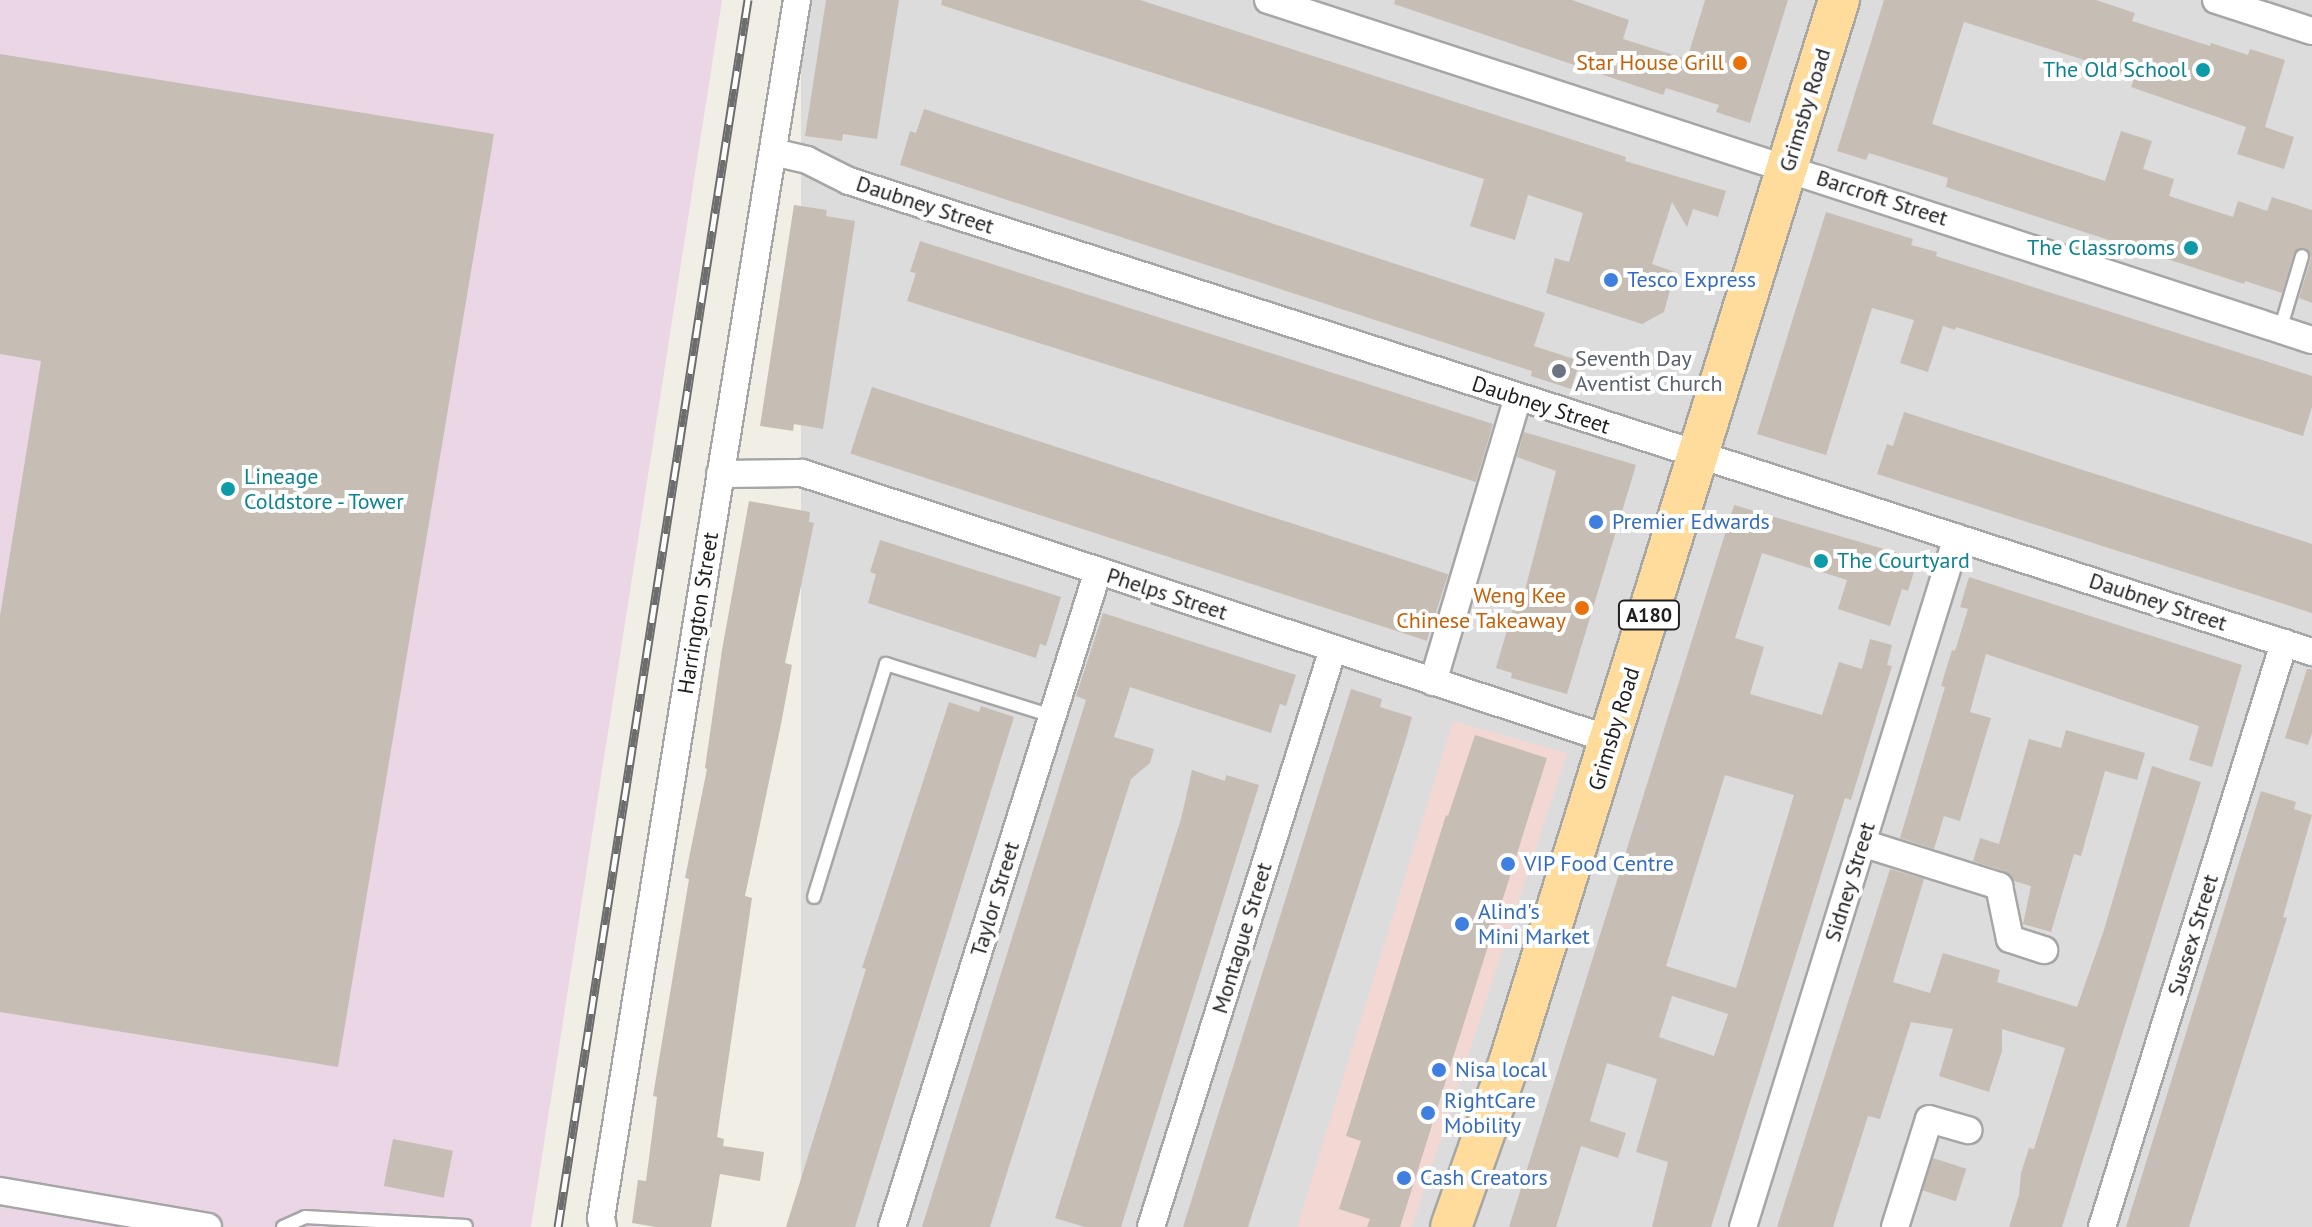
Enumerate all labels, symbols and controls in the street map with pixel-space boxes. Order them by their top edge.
street label: Grimsby Road [1774,45,1836,175]
place label: Star House Grill [1576,50,1724,76]
marker: Star House Grill [1731,54,1749,72]
place label: The Old School [2043,57,2187,83]
marker: The Old School [2194,61,2212,79]
street label: Barcroft Street [1813,164,1951,232]
street label: Daubney Street [852,170,998,240]
place label: The Classrooms [2027,235,2175,261]
marker: The Classrooms [2182,239,2200,257]
place label: Tesco Express [1627,267,1756,293]
marker: Tesco Express [1602,271,1620,289]
place label: Seventh Day Aventist Church [1575,345,1723,396]
marker: Seventh Day Aventist Church [1550,362,1568,380]
street label: Daubney Street [1468,370,1614,440]
place label: Lineage Coldstore - Tower [244,463,408,514]
marker: Lineage Coldstore - Tower [219,480,237,498]
place label: Premier Edwards [1612,509,1770,535]
marker: Premier Edwards [1587,513,1605,531]
street label: Harrington Street [672,530,724,696]
place label: The Courtyard [1837,548,1970,574]
marker: The Courtyard [1812,552,1830,570]
street label: Phelps Street [1103,562,1231,626]
street label: Daubney Street [2085,567,2231,637]
place label: Weng Kee Chinese Takeaway [1395,582,1566,634]
marker: Weng Kee Chinese Takeaway [1573,599,1591,617]
road number: A180 [1617,599,1681,631]
street label: Grimsby Road [1583,664,1645,794]
street label: Sidney Street [1819,819,1881,945]
street label: Taylor Street [965,838,1025,960]
place label: VIP Food Centre [1524,851,1675,877]
marker: VIP Food Centre [1499,855,1517,873]
street label: Montague Street [1206,859,1278,1017]
street label: Sussex Street [2162,871,2224,999]
place label: Alind's Mini Market [1478,898,1590,950]
marker: Alind's Mini Market [1453,915,1471,933]
place label: Nisa local [1455,1057,1547,1083]
marker: Nisa local [1430,1061,1448,1079]
place label: RightCare Mobility [1444,1087,1536,1138]
marker: RightCare Mobility [1419,1104,1437,1122]
place label: Cash Creators [1420,1165,1548,1191]
marker: Cash Creators [1395,1169,1413,1187]

